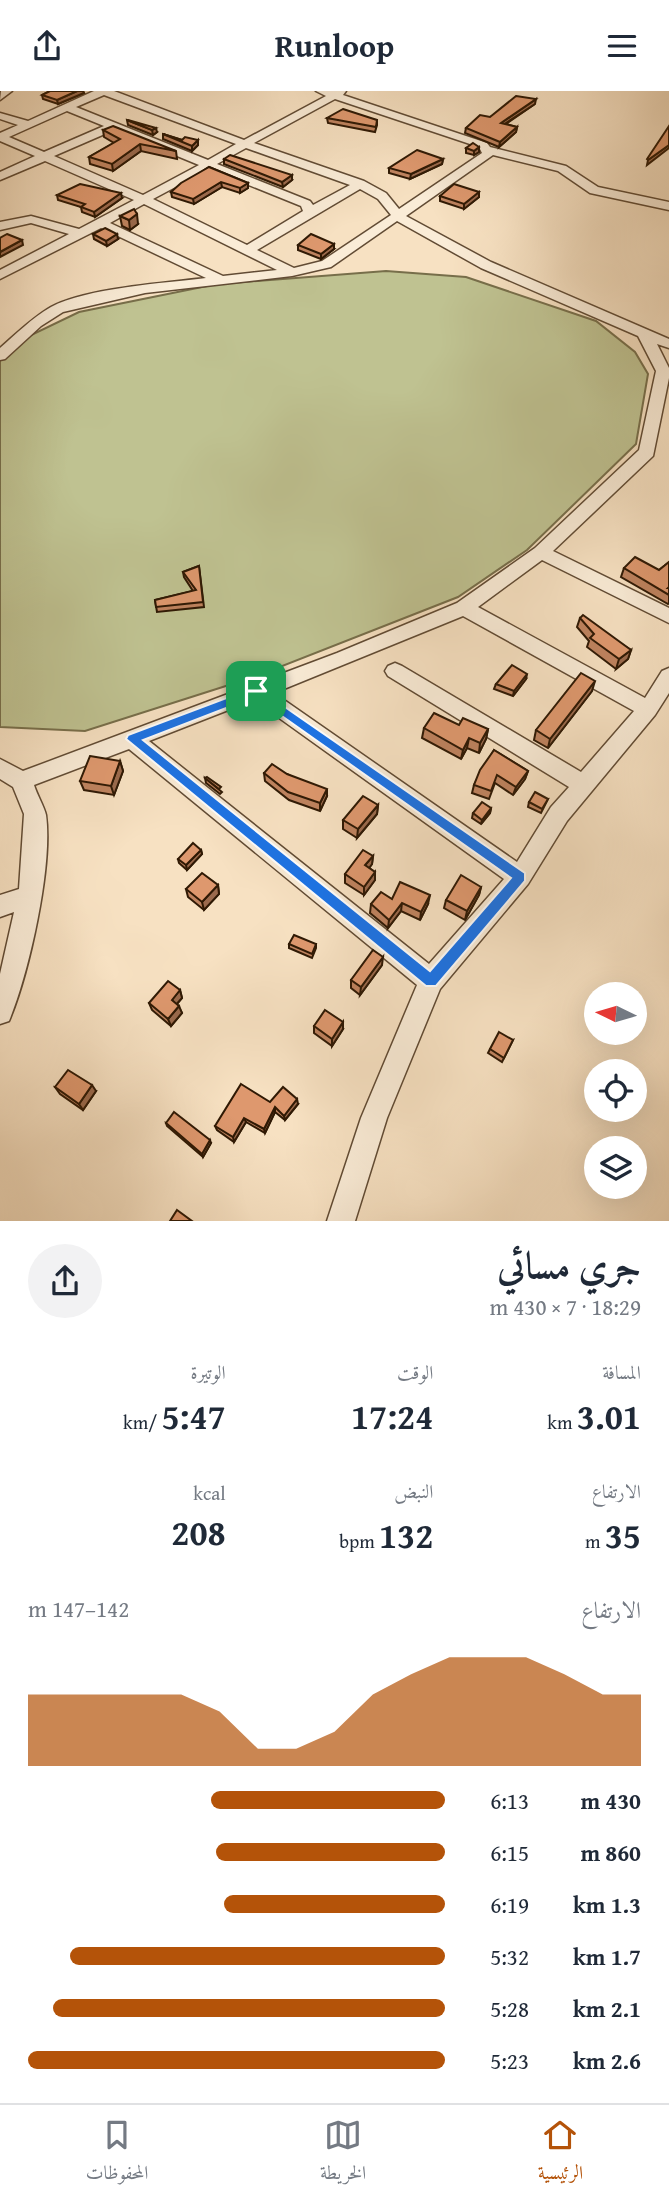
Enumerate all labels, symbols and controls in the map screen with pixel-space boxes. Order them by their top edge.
text: Runloop [275,22,394,69]
icon: share [28,27,66,65]
icon: menu [603,27,641,65]
pin [226,661,286,721]
icon: arrive [237,672,275,710]
north arrow [584,982,648,1045]
map controls [584,982,647,1199]
button: locate [584,1059,647,1122]
button: layers [584,1136,647,1199]
text: جري مسائي [497,1236,641,1292]
button: share [28,1244,102,1318]
text: 18:29 · 7 × 430 m [489,1290,641,1323]
text: الوتيرة [191,1358,226,1386]
text: الوقت [397,1358,433,1386]
text: المسافة [602,1358,641,1386]
text: 5:47 [161,1391,226,1442]
text: 17:24 [351,1391,433,1442]
text: 3.01 [577,1391,641,1442]
text: /km [123,1408,161,1436]
text: km [547,1408,577,1436]
text: النبض [394,1477,433,1505]
text: الارتفاع [592,1477,641,1505]
text: kcal [193,1479,226,1507]
text: 208 [171,1507,226,1558]
text: 132 [379,1510,433,1561]
text: 35 [605,1510,641,1561]
text: bpm [339,1527,379,1555]
text: m [585,1527,605,1555]
text: 142–147 m [28,1592,129,1625]
text: الارتفاع [581,1593,641,1626]
text: 6:13 [490,1784,529,1817]
text: 430 m [580,1784,641,1817]
text: 6:15 [490,1836,529,1869]
text: 860 m [580,1836,641,1869]
text: 6:19 [490,1888,529,1921]
text: 1.3 km [573,1888,641,1921]
text: 5:32 [490,1940,529,1973]
text: 1.7 km [573,1940,641,1973]
text: 5:28 [490,1992,529,2025]
text: 2.1 km [573,1992,641,2025]
text: 5:23 [490,2044,529,2077]
text: 2.6 km [573,2044,641,2077]
tab: المحفوظات [86,2116,148,2191]
tab: الخريطة [320,2116,366,2191]
tab: الرئيسية [538,2116,583,2191]

